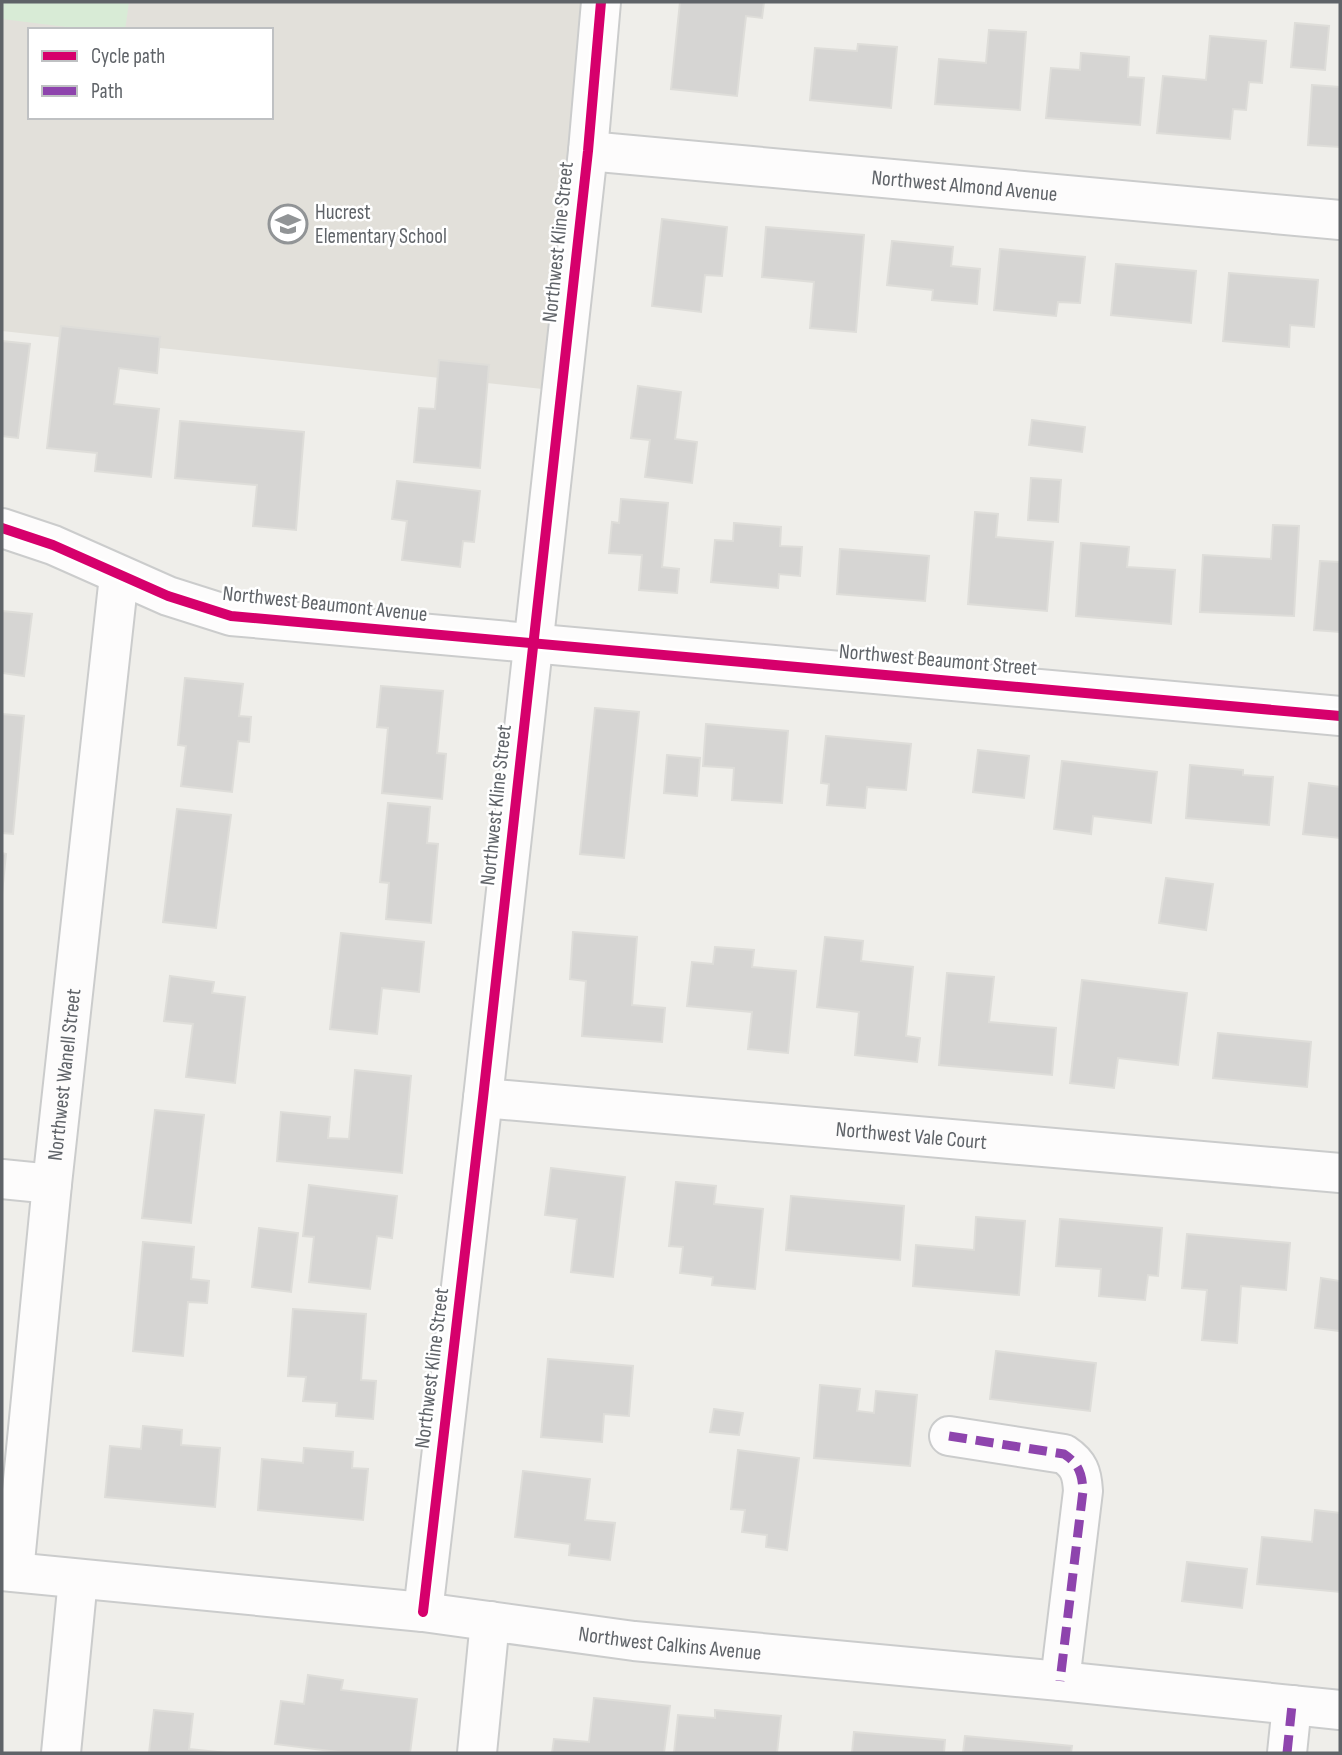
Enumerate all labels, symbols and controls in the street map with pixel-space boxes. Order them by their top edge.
legend [28,28,273,119]
text: Cycle path [91,44,165,69]
text: Path [91,79,123,104]
street label: Northwest Kline Street [537,160,579,324]
street label: Northwest Almond Avenue [870,165,1058,207]
place label: Hucrest Elementary School [315,200,447,249]
school or university icon: Hucrest Elementary School [267,203,309,245]
street label: Northwest Beaumont Avenue [221,581,429,627]
street label: Northwest Beaumont Street [838,639,1038,681]
street label: Northwest Kline Street [475,723,517,887]
street label: Northwest Wanell Street [42,987,86,1162]
street label: Northwest Vale Court [835,1116,988,1155]
street label: Northwest Kline Street [410,1286,454,1450]
street label: Northwest Calkins Avenue [577,1621,762,1665]

